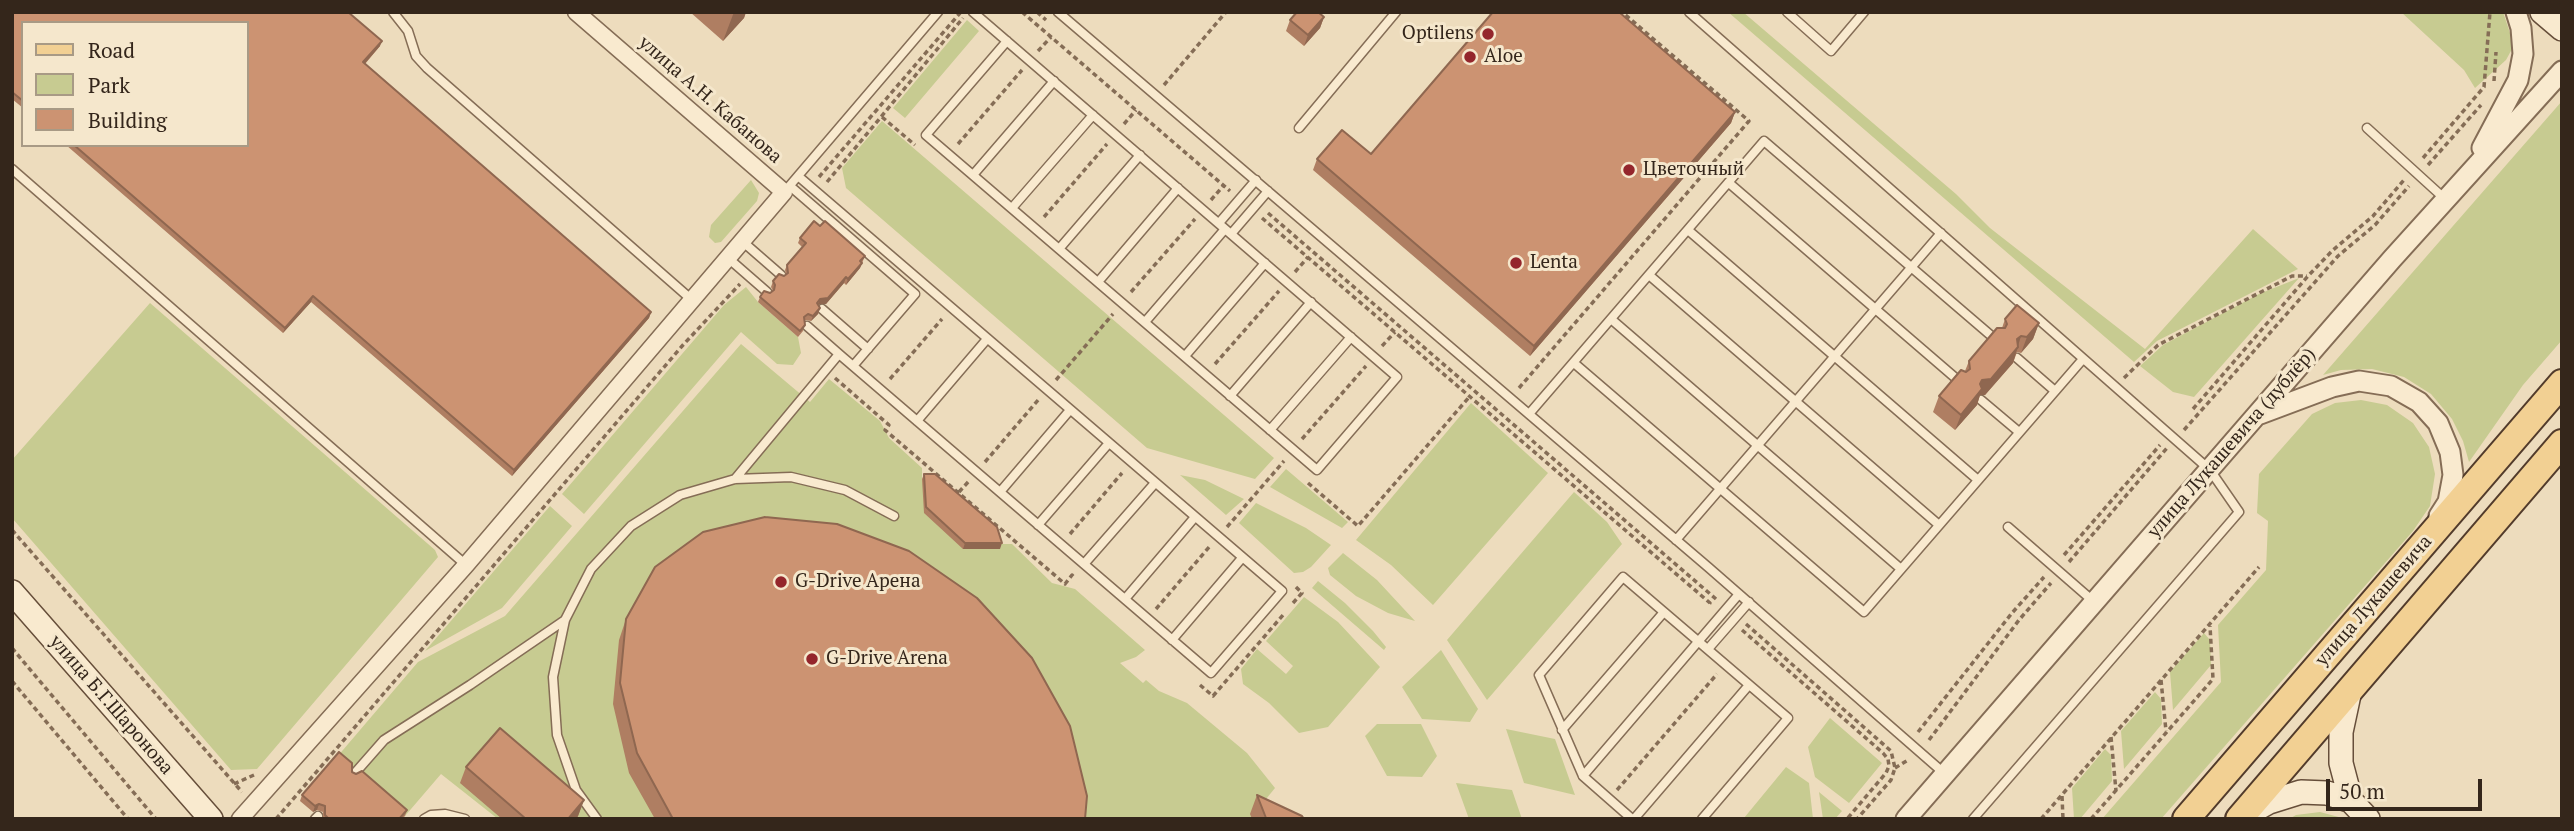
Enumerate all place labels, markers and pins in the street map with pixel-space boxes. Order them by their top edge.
place label: Optilens [1402,23,1474,45]
marker: Optilens [1480,26,1496,42]
place label: Aloe [1484,46,1523,68]
marker: Aloe [1462,49,1478,65]
place label: Цветочный [1643,159,1744,181]
marker: Цветочный [1621,162,1637,178]
place label: Lenta [1530,252,1578,274]
marker: Lenta [1508,255,1524,271]
place label: G-Drive Арена [795,571,921,593]
marker: G-Drive Арена [773,574,789,590]
place label: G-Drive Arena [826,648,948,670]
marker: G-Drive Arena [804,651,820,667]

